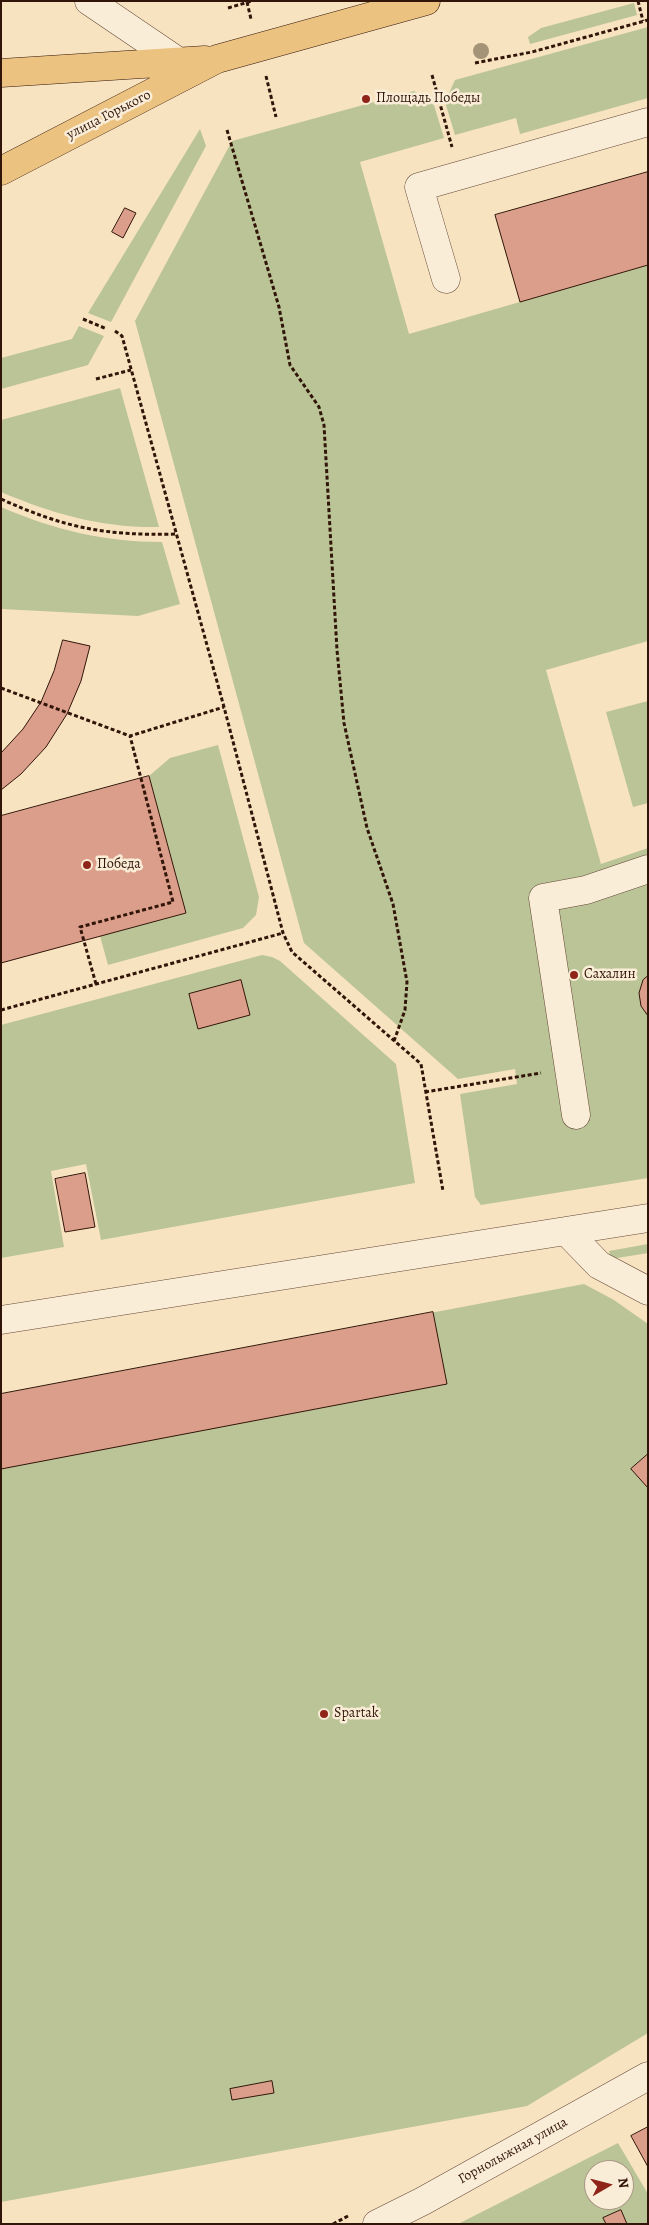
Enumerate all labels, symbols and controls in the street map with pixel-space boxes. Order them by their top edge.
street label: улица Горького [64,87,154,143]
place label: Площадь Победы [376,91,480,107]
marker: Площадь Победы [360,93,372,105]
place label: Победа [97,857,141,873]
marker: Победа [81,859,93,871]
place label: Сахалин [584,967,636,983]
marker: Сахалин [568,969,580,981]
place label: Spartak [334,1706,379,1722]
marker: Spartak [318,1708,330,1720]
street label: Горнолыжная улица [455,2114,571,2188]
north arrow [584,2160,634,2210]
text: N [613,2177,633,2189]

